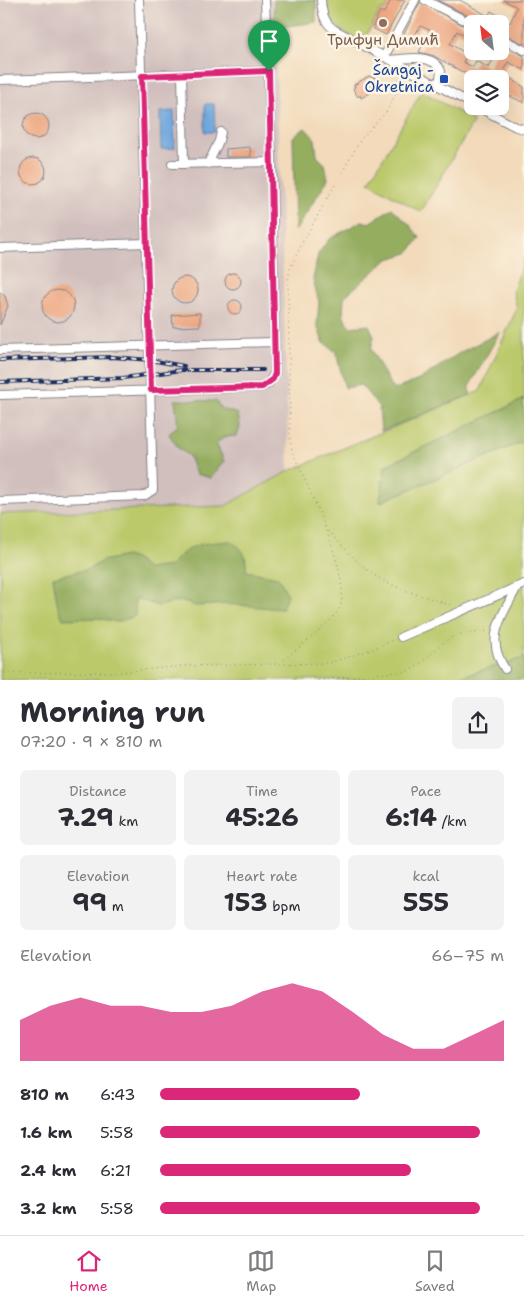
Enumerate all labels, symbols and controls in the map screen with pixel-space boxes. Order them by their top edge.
north arrow [464,15,509,60]
map controls [464,15,509,115]
marker: Трифун Димић [377,17,389,29]
pin [248,20,290,71]
icon: arrive [255,27,283,55]
place label: Трифун Димић [327,30,439,50]
place label: Šangaj - Okretnica [364,59,435,97]
button: layers [464,70,509,115]
marker: Šangaj - Okretnica [438,73,450,85]
text: Morning run [20,693,205,731]
button: share [452,697,504,749]
text: 07:20 · 9 × 810 m [20,731,162,752]
text: Distance [69,782,127,800]
text: Time [246,782,278,800]
text: Pace [411,782,441,800]
text: 7.29 [58,800,114,834]
text: 45:26 [225,800,299,834]
text: 6:14 [385,800,437,834]
text: km [114,812,138,830]
text: /km [437,812,467,830]
text: Elevation [67,867,129,885]
text: Heart rate [226,867,298,885]
text: kcal [412,867,440,885]
text: 99 [72,885,107,919]
text: 153 [224,885,268,919]
text: 555 [403,885,449,919]
text: m [107,897,124,915]
text: bpm [268,897,300,915]
text: Elevation [20,945,92,966]
text: 66–75 m [431,945,504,966]
text: 810 m [20,1084,69,1105]
text: 6:43 [100,1084,135,1105]
text: 1.6 km [20,1122,72,1143]
text: 5:58 [100,1122,134,1143]
text: 2.4 km [20,1160,76,1181]
text: 6:21 [100,1160,131,1181]
text: 3.2 km [20,1198,77,1219]
text: 5:58 [100,1198,134,1219]
tab: Home [69,1247,108,1295]
tab: Map [246,1247,276,1295]
tab: Saved [415,1247,455,1295]

